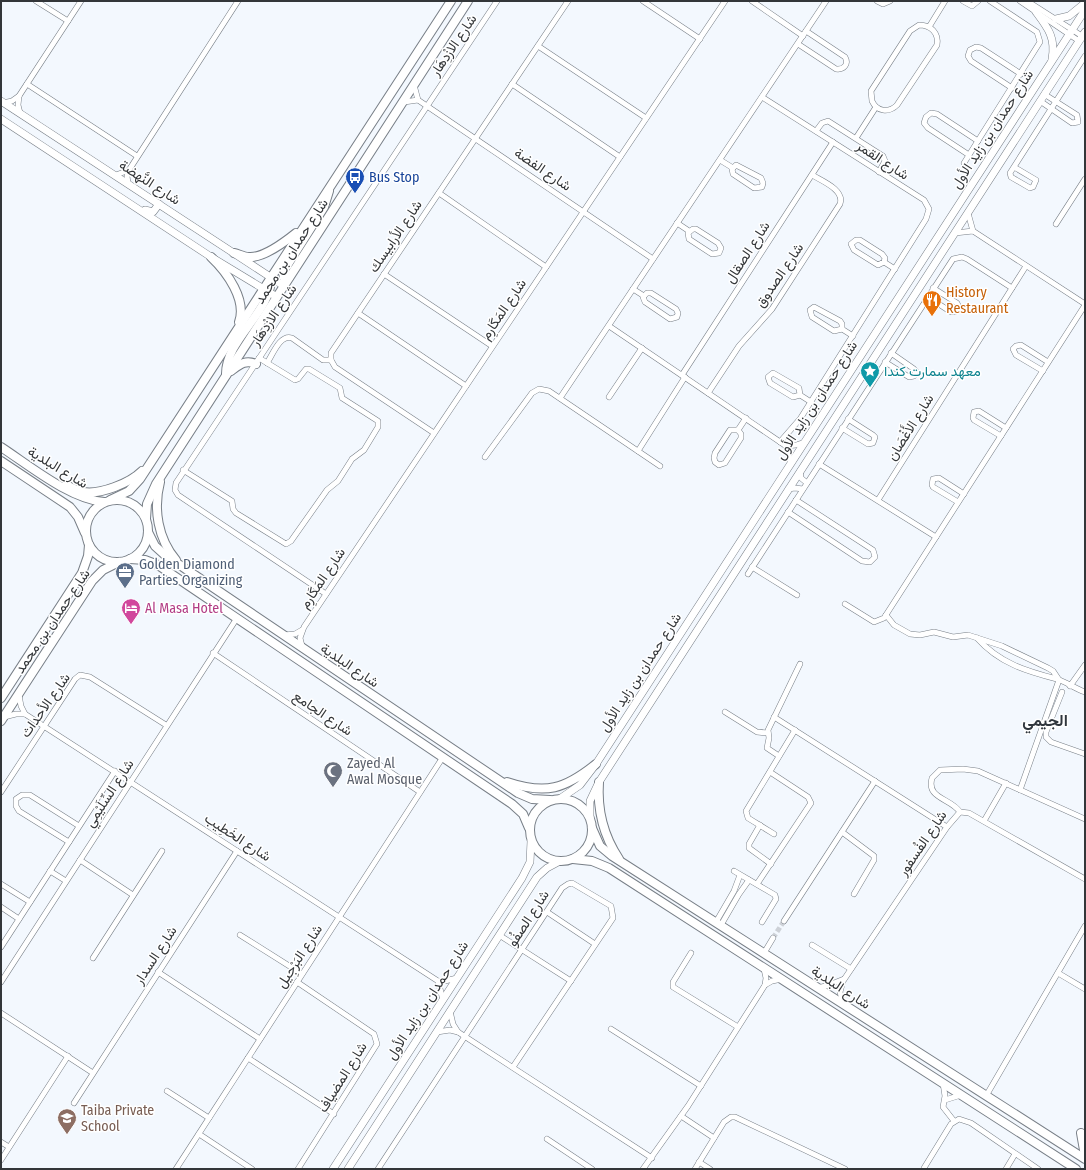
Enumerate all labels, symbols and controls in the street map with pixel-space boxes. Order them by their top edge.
street label: شارع الازْدِهَار [426,11,482,82]
street label: شارع حمدان بن زايد الأول [948,67,1039,193]
street label: شارع القمر [851,137,912,185]
street label: شارع الفضة [510,144,574,196]
street label: شارع النَّهضة [115,156,184,210]
bus stop icon: Bus Stop [344,166,366,194]
place label: Bus Stop [369,169,419,186]
street label: شارع حمدان بن محمد [251,195,334,308]
street label: شارع الأرابيسك [365,197,427,277]
street label: شارع الصقال [721,218,775,287]
street label: شارع الصدوق [752,240,809,312]
street label: شارع المَكَارِم [477,276,532,344]
street label: شارع الازْدِهَار [246,281,302,352]
place label: History Restaurant [946,284,1009,317]
restaurant icon: History Restaurant [921,289,943,317]
street label: شارع حمدان بن زايد الأول [772,338,863,464]
place icon: معهد سمارت كندا [859,360,881,388]
place label: معهد سمارت كندا [884,363,981,380]
street label: شارع الأَغْصَان [882,390,939,465]
street label: شارع البلدية [24,443,91,494]
street label: شارع المَكَارِم [296,545,351,613]
place label: Golden Diamond Parties Organizing [139,556,243,589]
office icon: Golden Diamond Parties Organizing [114,561,136,589]
street label: شارع حمدان بن محمد [11,566,95,678]
hotel icon: Al Masa Hotel [120,597,142,625]
place label: Al Masa Hotel [145,600,223,617]
street label: شارع حمدان بن زايد الأول [596,610,687,736]
street label: شارع البلدية [316,640,382,693]
street label: شارع الأحداث [17,670,76,742]
street label: شارع الجامع [289,687,356,741]
district label: الجيمي [1022,711,1068,734]
place label: Zayed Al Awal Mosque [347,755,422,788]
street label: شارع السِّلَيْمِي [81,756,140,832]
mosque icon: Zayed Al Awal Mosque [322,760,344,788]
street label: شارع الفُسفور [894,807,952,881]
street label: شارع الخَطِيب [200,810,274,867]
street label: شارع الصفُو [504,887,555,951]
street label: شارع البَرْجِيل [273,921,328,992]
street label: شارع السدار [130,923,182,990]
street label: شارع حمدان بن زايد الأول [383,938,474,1064]
street label: شارع البلدية [807,962,873,1015]
street label: شارع المضياف [314,1039,372,1117]
place label: Taiba Private School [81,1102,154,1135]
school or university icon: Taiba Private School [56,1107,78,1135]

